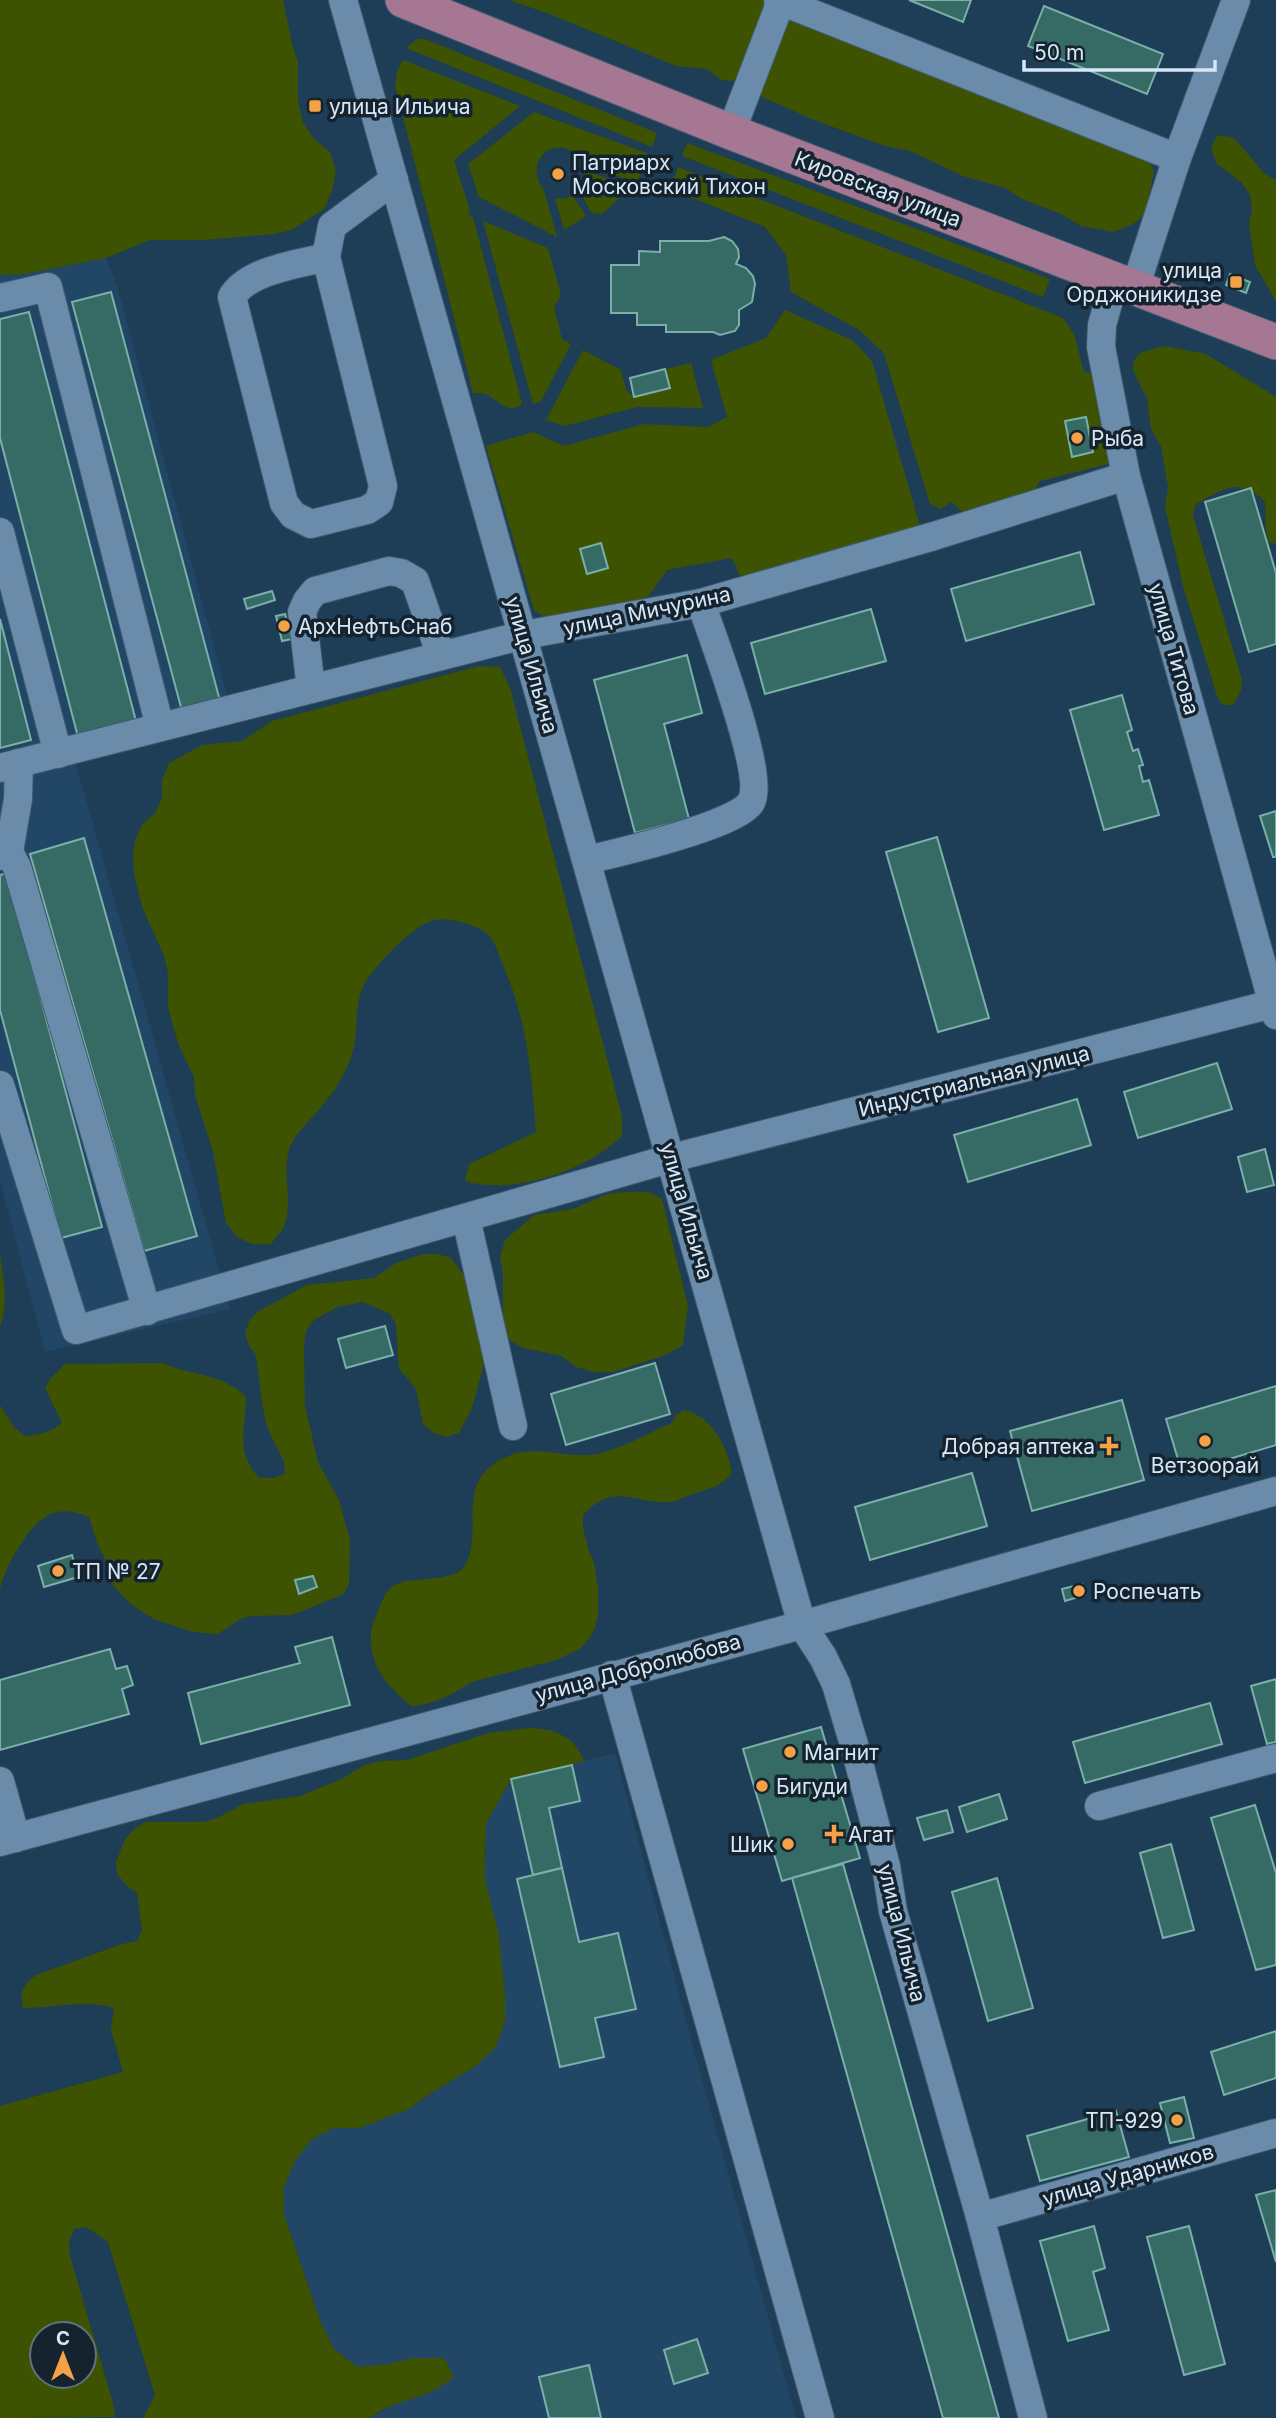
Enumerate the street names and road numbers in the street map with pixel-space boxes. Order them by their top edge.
street label: Кировская улица [791,146,965,232]
street label: улица Титова [1143,580,1205,718]
street label: улица Мичурина [561,581,733,641]
street label: улица Ильича [500,594,564,736]
street label: Индустриальная улица [856,1040,1092,1122]
street label: улица Ильича [655,1140,719,1282]
street label: улица Добролюбова [533,1629,743,1707]
street label: улица Ильича [873,1861,931,2005]
street label: улица Ударников [1040,2139,1216,2211]

